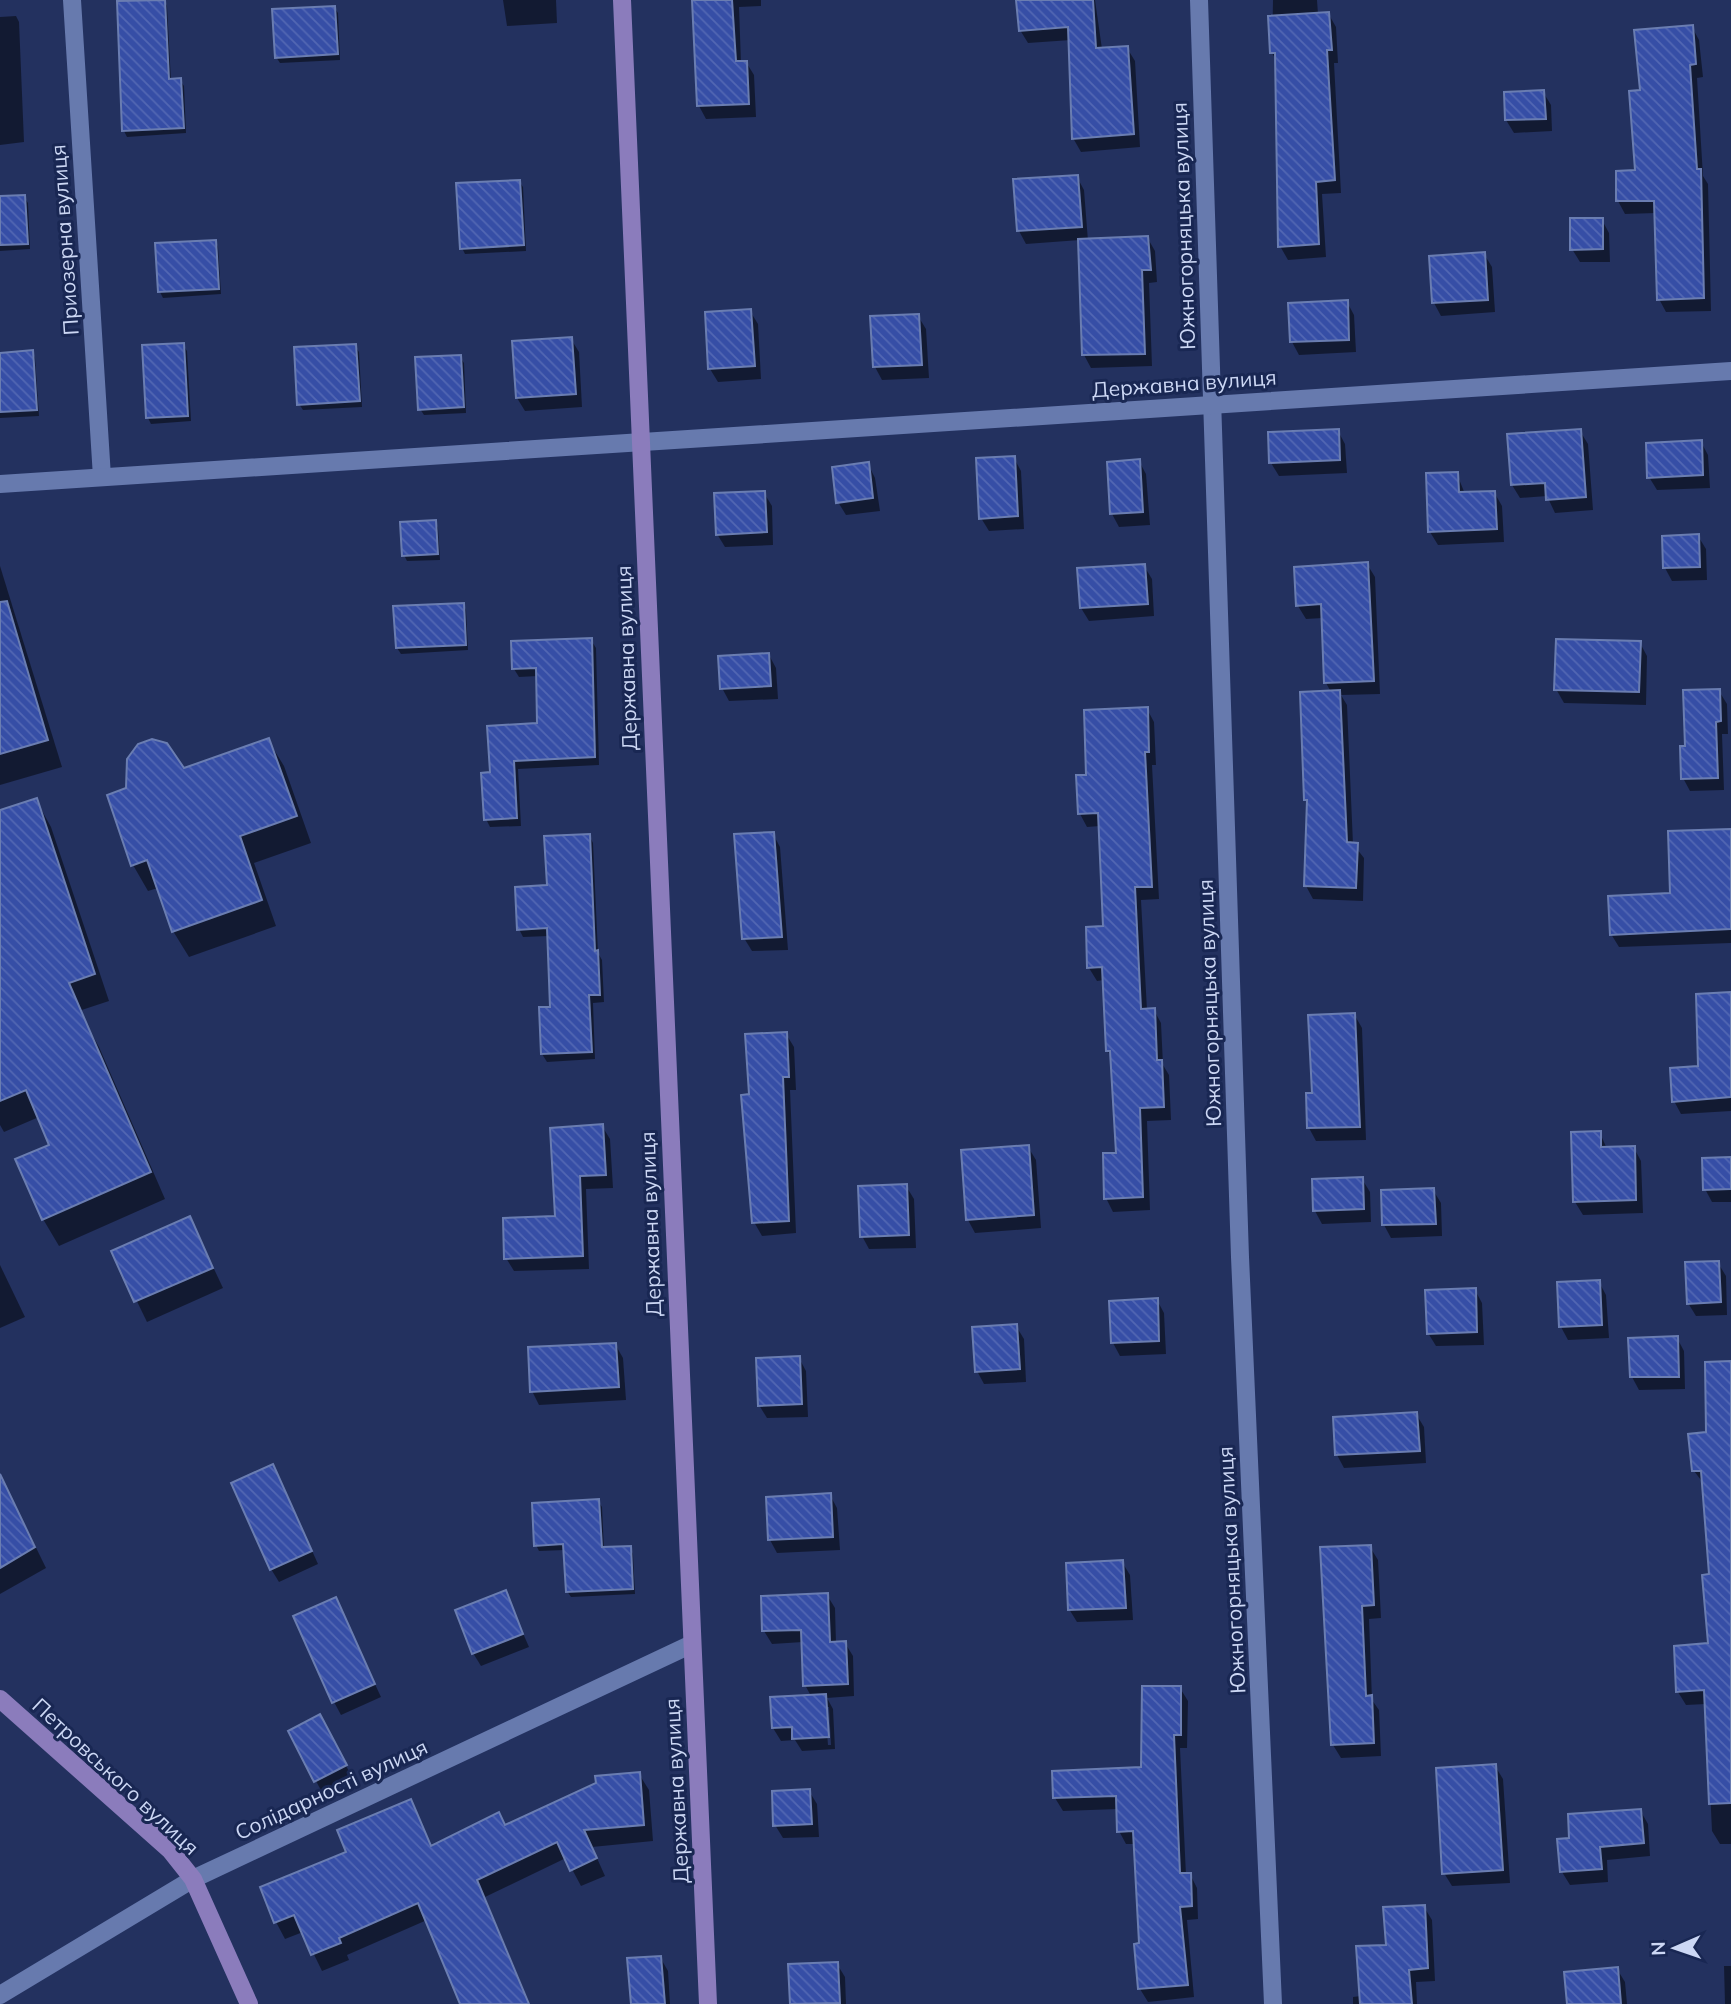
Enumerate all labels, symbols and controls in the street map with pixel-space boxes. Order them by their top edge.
street label: Южногорняцька вулиця [1166,102,1200,350]
street label: Приозерна вулиця [44,144,84,336]
street label: Державна вулиця [1091,364,1277,402]
street label: Державна вулиця [610,565,642,751]
street label: Южногорняцька вулиця [1192,879,1226,1127]
street label: Державна вулиця [634,1131,666,1317]
street label: Южногорняцька вулиця [1212,1446,1250,1694]
street label: Петровського вулиця [27,1692,205,1860]
street label: Державна вулиця [658,1698,694,1884]
street label: Солідарності вулиця [231,1733,431,1845]
north arrow [1640,1913,1710,1983]
text: N [1646,1941,1670,1956]

